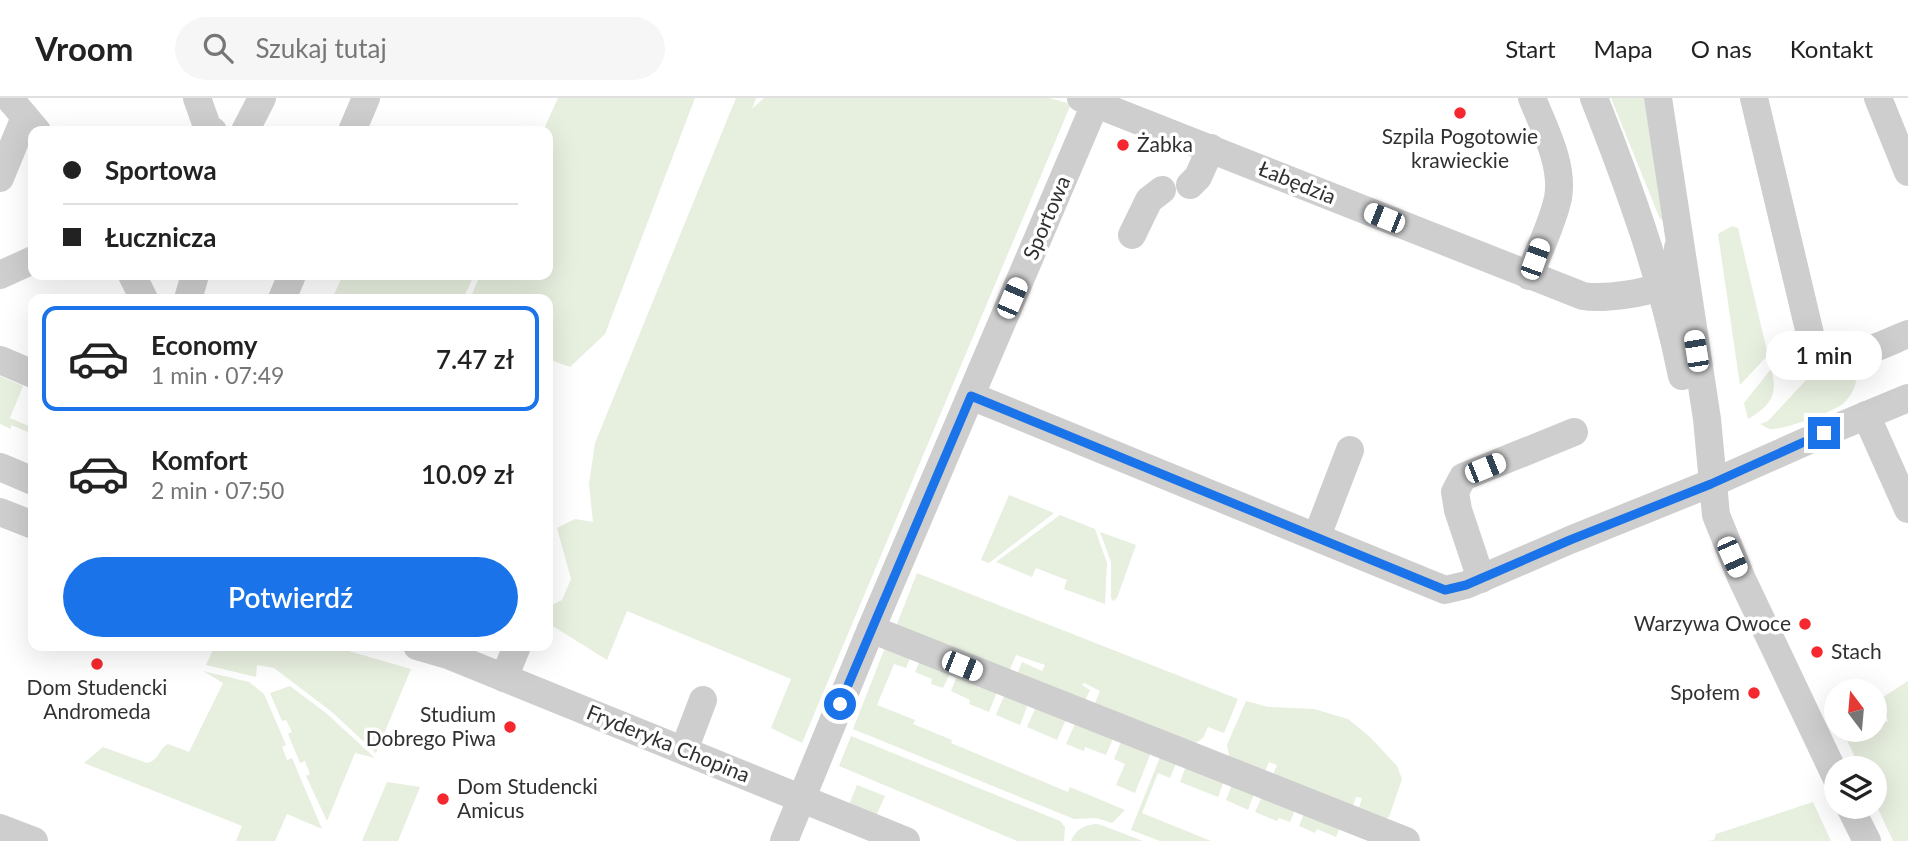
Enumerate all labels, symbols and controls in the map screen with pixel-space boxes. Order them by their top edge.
search box [175,17,665,80]
text: Vroom [35,28,133,68]
icon: search [199,29,237,67]
text: Szukaj tutaj [255,32,387,64]
text: Start [1505,34,1556,63]
text: Mapa [1594,34,1653,63]
text: O nas [1691,34,1752,63]
text: Kontakt [1790,34,1873,63]
marker: Szpila Pogotowie krawieckie [1452,105,1468,121]
place label: Szpila Pogotowie krawieckie [1382,123,1538,172]
place label: Żabka [1137,131,1193,156]
marker: Żabka [1115,137,1131,153]
text: Sportowa [105,154,217,186]
street label: Łabędzia [1255,155,1340,208]
street label: Sportowa [1017,172,1074,263]
car [1361,200,1408,236]
text: Łucznicza [105,221,216,253]
car [1518,236,1553,282]
car [995,275,1030,321]
icon: car [67,327,130,390]
text: Economy [151,329,257,361]
car [1683,329,1710,373]
callout: 1 min [1766,331,1882,380]
text: 1 min [1796,341,1852,369]
text: 7.47 zł [436,343,514,375]
text: 1 min · 07:49 [151,361,284,389]
route end [1808,417,1840,449]
icon: car [67,442,130,505]
text: Komfort [151,444,248,476]
car [1462,450,1509,486]
text: 10.09 zł [421,458,514,490]
text: 2 min · 07:50 [151,476,284,504]
car [1714,534,1751,580]
button: Potwierdź [63,557,518,637]
place label: Warzywa Owoce [1634,610,1791,635]
marker: Warzywa Owoce [1797,616,1813,632]
place label: Stach [1831,638,1882,663]
marker: Stach [1809,644,1825,660]
car [939,648,986,684]
marker: Dom Studencki Andromeda [89,656,105,672]
place label: Dom Studencki Andromeda [27,674,167,723]
place label: Społem [1670,679,1740,704]
north arrow [1824,679,1886,742]
map controls [1824,679,1887,819]
marker: Społem [1746,685,1762,701]
route start [824,688,856,720]
street label: Fryderyka Chopina [583,699,754,787]
place label: Studium Dobrego Piwa [366,701,496,750]
marker: Studium Dobrego Piwa [502,719,518,735]
button: layers [1824,756,1887,819]
place label: Dom Studencki Amicus [457,773,598,822]
marker: Dom Studencki Amicus [435,791,451,807]

